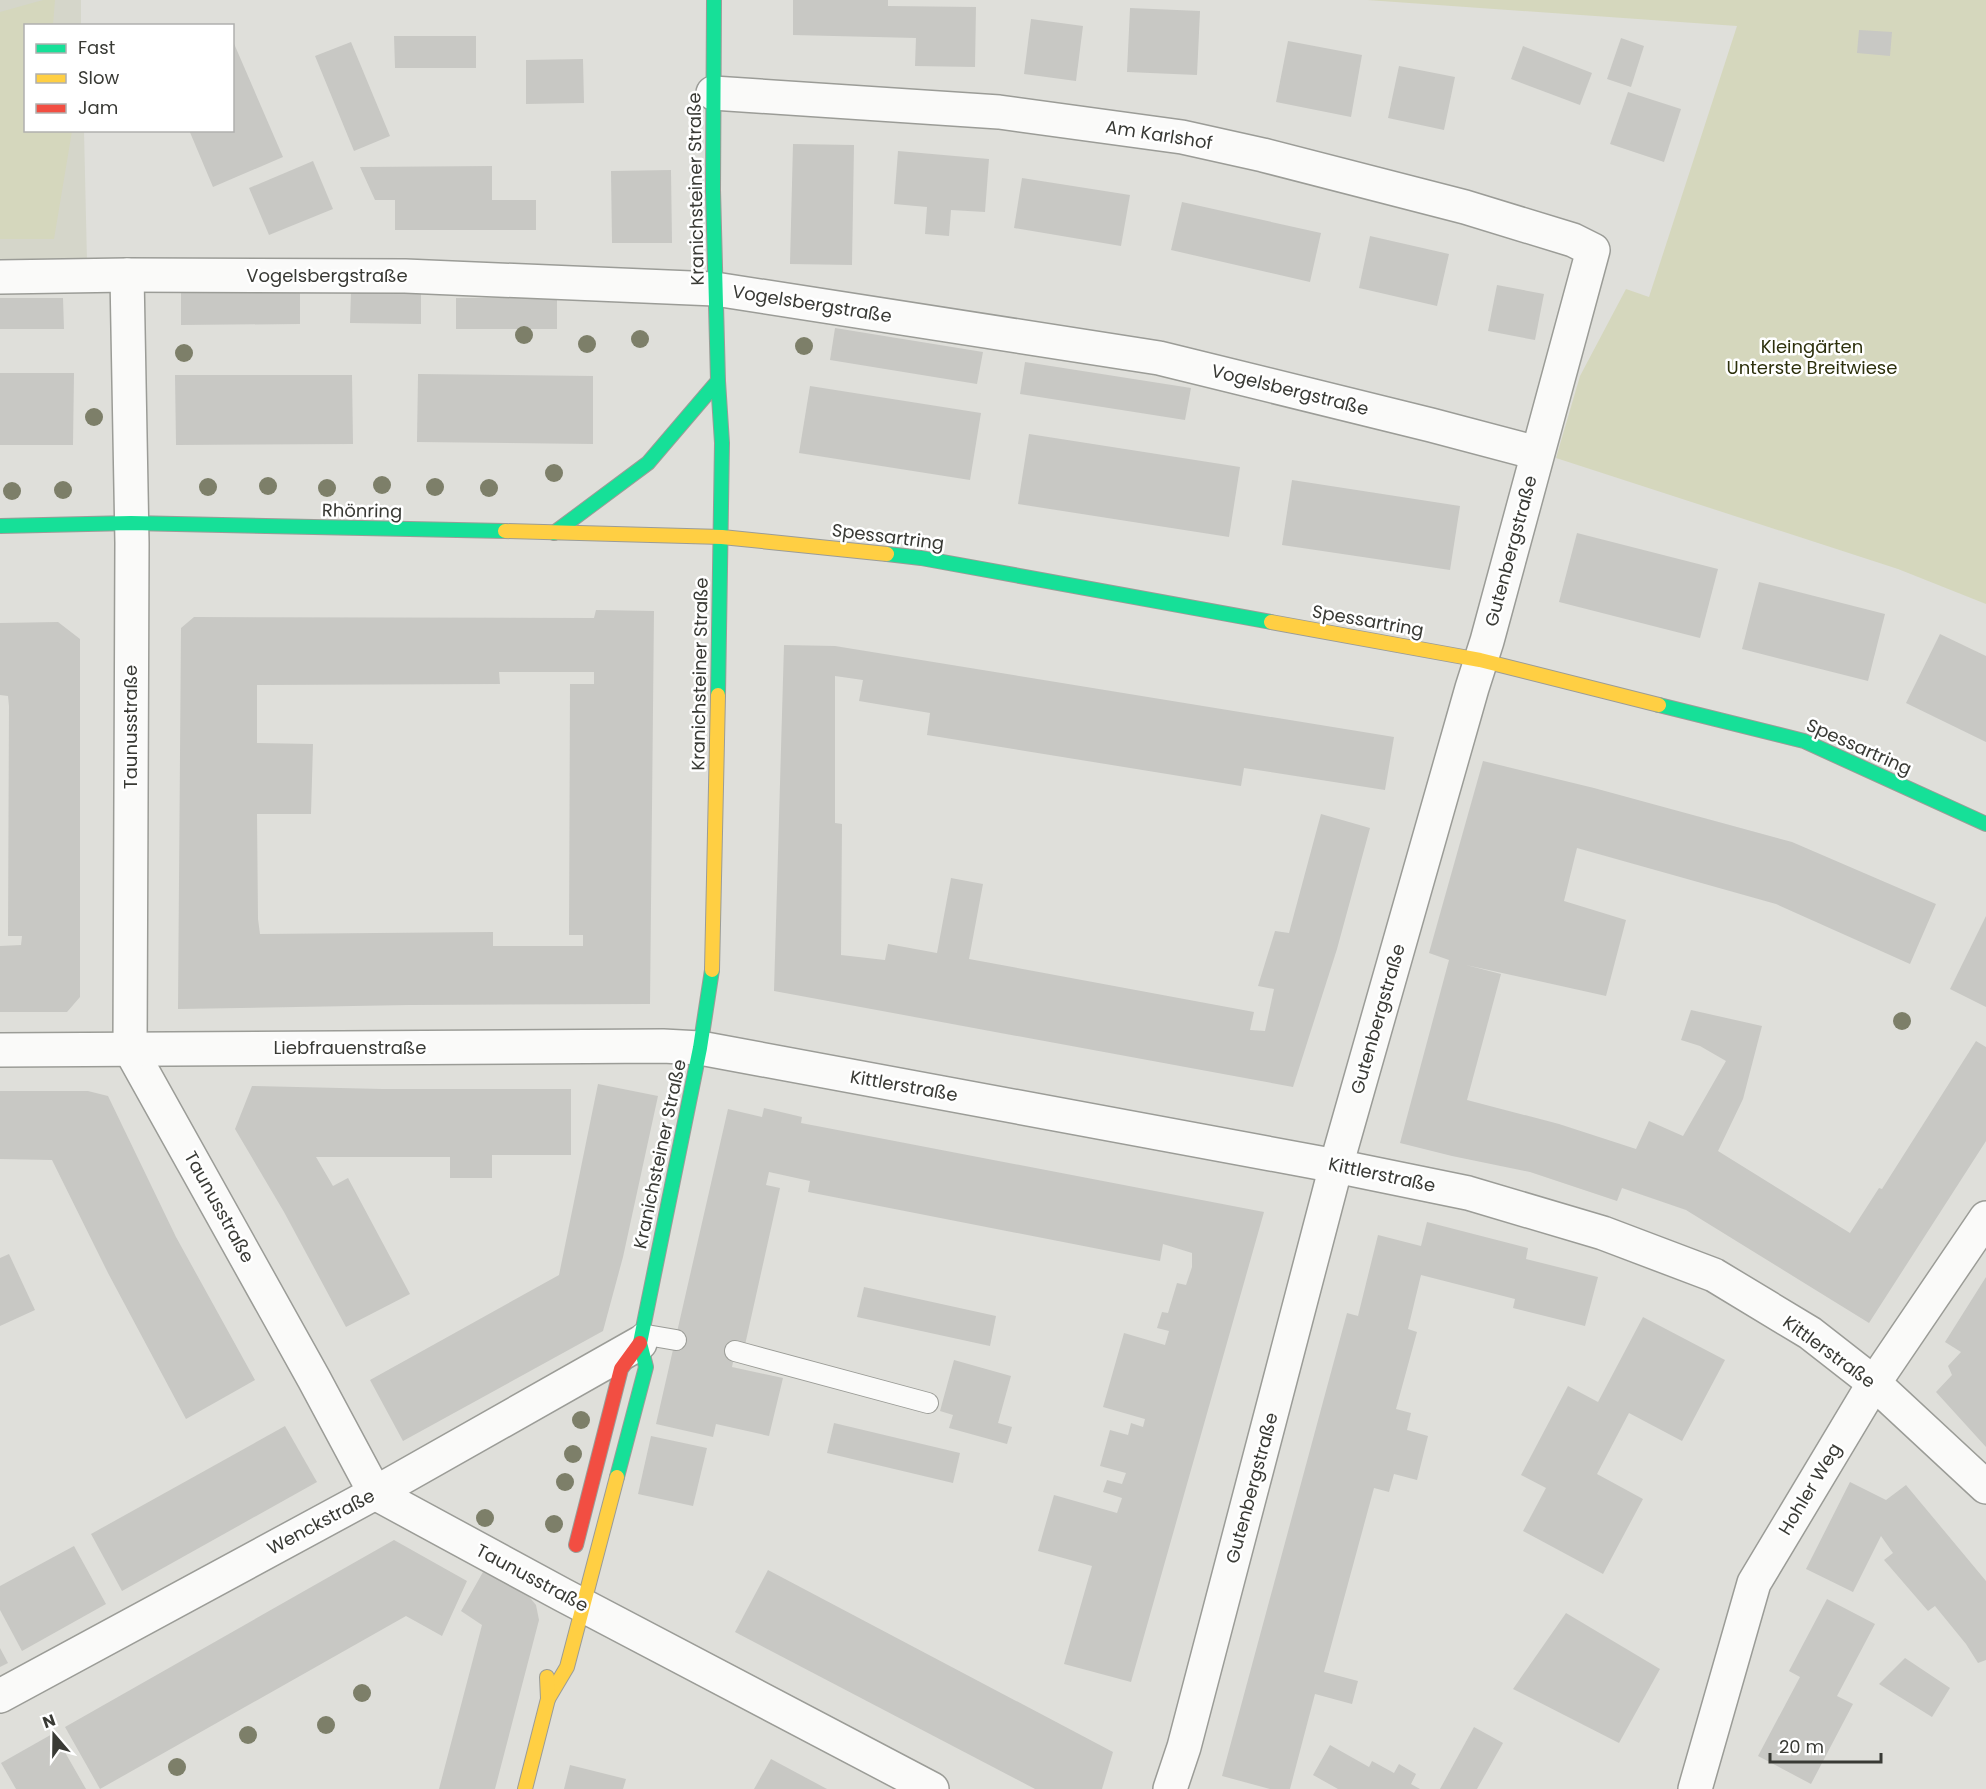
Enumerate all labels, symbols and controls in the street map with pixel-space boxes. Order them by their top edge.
legend [24,24,234,132]
text: Fast [78,35,115,60]
text: Slow [78,65,120,90]
street label: Kranichsteiner Straße [681,92,710,286]
text: Jam [78,95,118,120]
street label: Am Karlshof [1104,114,1214,155]
street label: Vogelsbergstraße [246,263,408,288]
street label: Vogelsbergstraße [730,279,894,328]
park label: Kleingärten Unterste Breitwiese [1727,334,1897,380]
street label: Vogelsbergstraße [1209,358,1371,421]
street label: Gutenbergstraße [1478,473,1543,629]
street label: Rhönring [322,497,402,524]
street label: Spessartring [830,517,946,556]
street label: Kranichsteiner Straße [685,577,714,771]
street label: Spessartring [1310,598,1426,643]
street label: Taunusstraße [118,665,143,789]
street label: Spessartring [1803,712,1916,781]
street label: Gutenbergstraße [1344,941,1411,1097]
street label: Liebfrauenstraße [274,1035,426,1060]
street label: Kranichsteiner Straße [627,1057,692,1251]
street label: Kittlerstraße [848,1064,960,1107]
street label: Taunusstraße [178,1146,260,1267]
street label: Kittlerstraße [1326,1151,1438,1198]
street label: Kittlerstraße [1778,1309,1881,1394]
street label: Gutenbergstraße [1219,1410,1284,1566]
street label: Hohler Weg [1772,1438,1847,1540]
street label: Wenckstraße [262,1483,379,1560]
street label: Taunusstraße [472,1537,593,1618]
north arrow [24,1705,84,1765]
text: N [39,1709,59,1734]
scale bar [1770,1726,1881,1764]
text: 20 m [1779,1734,1824,1759]

